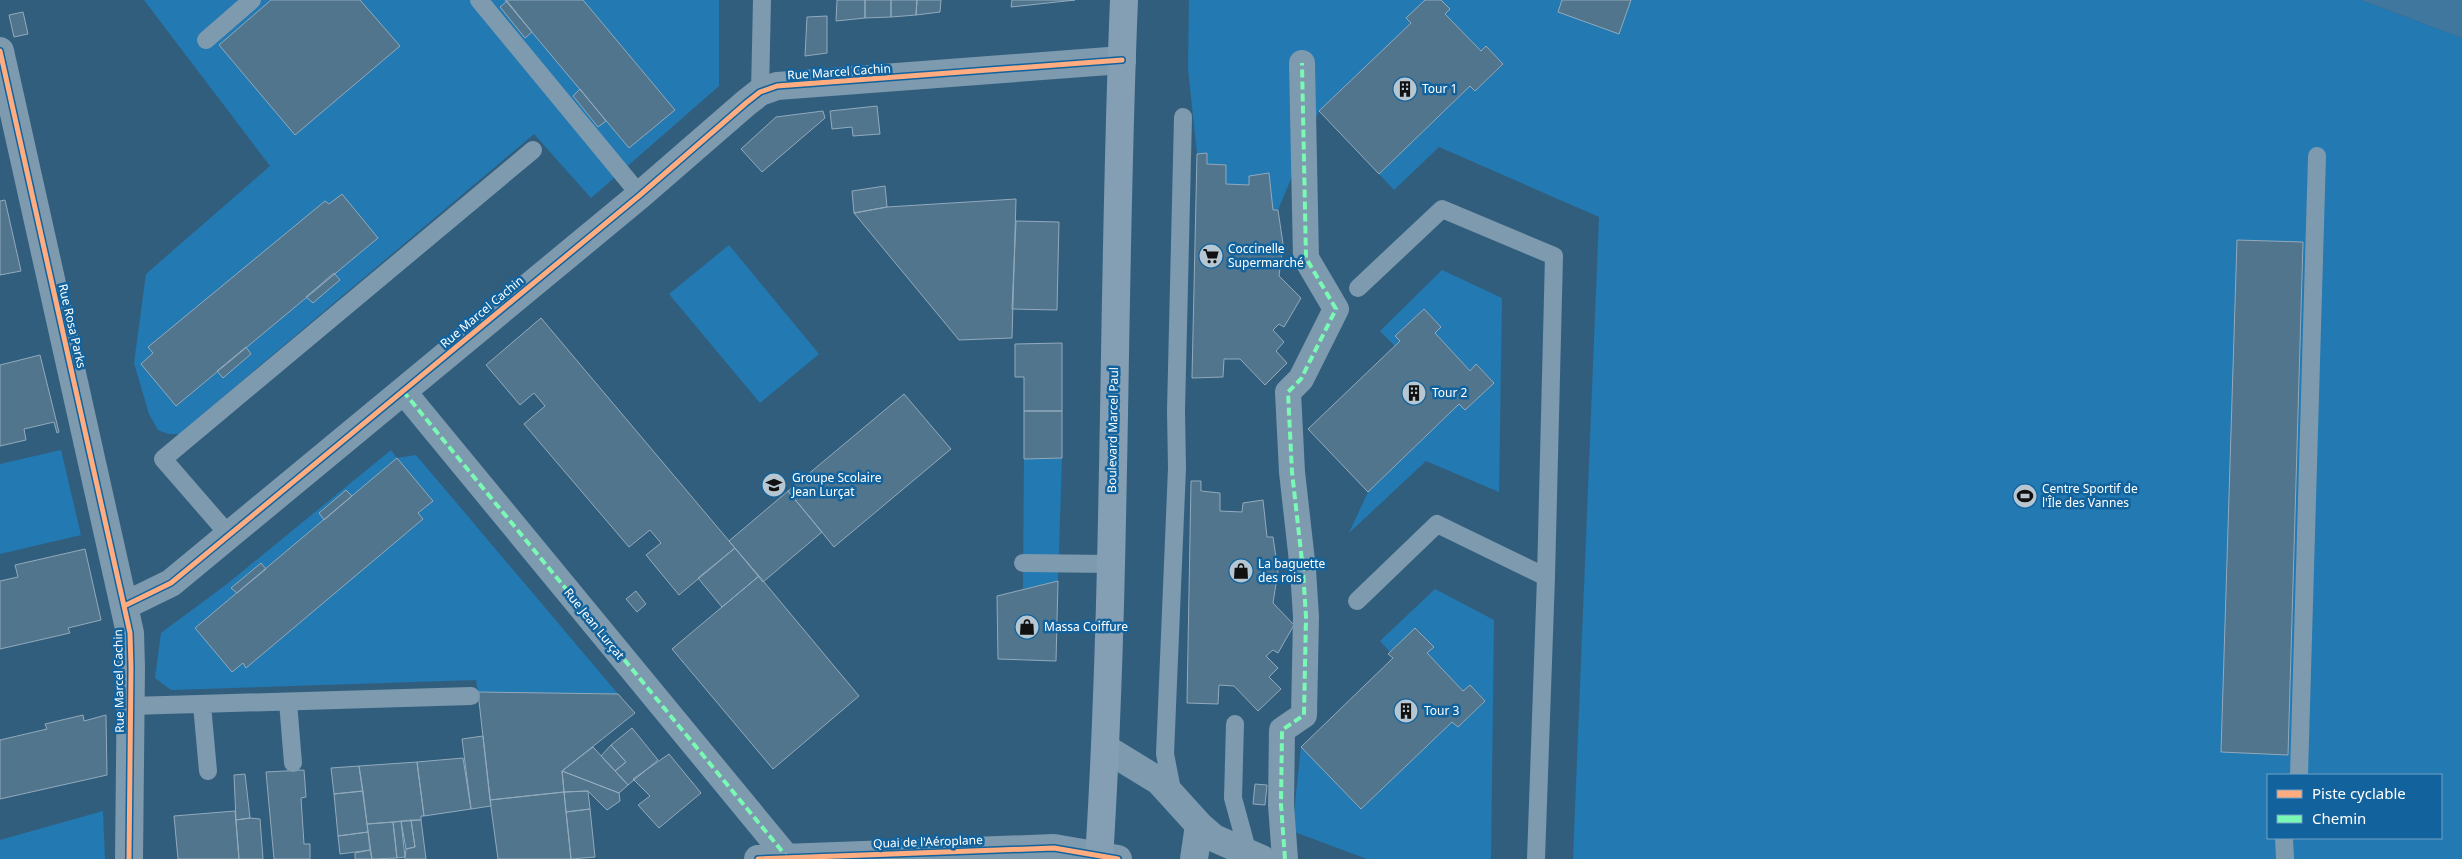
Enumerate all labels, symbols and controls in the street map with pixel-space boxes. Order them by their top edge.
street label: Rue Marcel Cachin [787,59,891,84]
building icon: Tour 1 [1392,76,1418,102]
place label: Tour 1 [1422,80,1457,97]
place label: Coccinelle Supermarché [1228,240,1304,271]
supermarket icon: Coccinelle Supermarché [1198,243,1224,269]
street label: Rue Marcel Cachin [436,272,527,352]
street label: Rue Rosa Parks [55,282,91,370]
street label: Boulevard Marcel Paul [1103,367,1122,493]
building icon: Tour 2 [1401,380,1427,406]
place label: Tour 2 [1432,384,1468,401]
place label: Groupe Scolaire Jean Lurçat [791,469,882,500]
school or university icon: Groupe Scolaire Jean Lurçat [761,472,787,498]
place label: Centre Sportif de l'Île des Vannes [2042,480,2138,511]
sports icon: Centre Sportif de l'Île des Vannes [2012,483,2038,509]
place label: La baguette des rois [1258,555,1325,586]
shop icon: La baguette des rois [1228,558,1254,584]
street label: Rue Jean Lurçat [560,584,629,663]
shop icon: Massa Coiffure [1014,614,1040,640]
place label: Massa Coiffure [1044,618,1128,635]
street label: Rue Marcel Cachin [109,629,128,733]
building icon: Tour 3 [1393,698,1419,724]
place label: Tour 3 [1424,702,1460,719]
legend [2267,774,2442,839]
text: Piste cyclable [2312,783,2406,803]
text: Chemin [2312,808,2366,828]
street label: Quai de l'Aéroplane [873,831,983,852]

